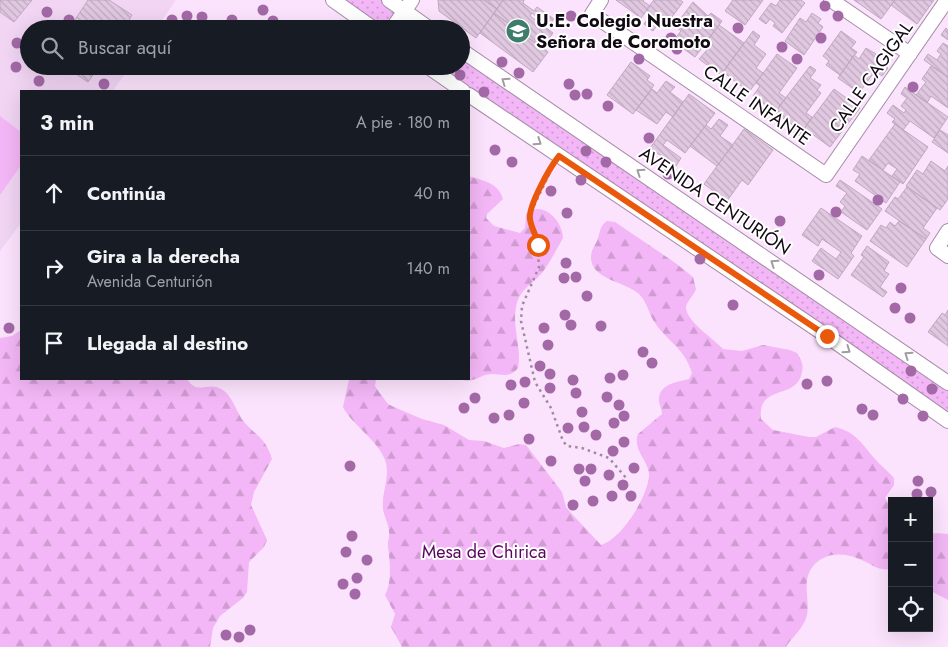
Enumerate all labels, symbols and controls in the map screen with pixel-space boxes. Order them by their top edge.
place label: U.E. Colegio Nuestra Señora de Coromoto [536,8,713,55]
street label: CALLE CAGIGAL [823,16,919,138]
school or university icon: U.E. Colegio Nuestra Señora de Coromoto [505,18,531,44]
search box [20,20,470,75]
icon: search [38,34,66,62]
text: Buscar aquí [78,34,172,61]
street label: CALLE INFANTE [698,58,816,152]
one-way arrow [502,78,511,87]
text: 3 min [40,108,94,138]
text: A pie · 180 m [356,111,450,134]
one-way arrow [532,136,542,145]
street label: AVENIDA CENTURIÓN [634,141,796,261]
one-way arrow [636,169,645,178]
icon: ahead [40,179,68,207]
text: Continúa [87,180,166,207]
text: 40 m [414,182,450,205]
route start [527,234,550,257]
text: Gira a la derecha [87,243,240,270]
icon: right [40,254,68,282]
text: 140 m [407,257,450,280]
one-way arrow [770,260,780,269]
text: Avenida Centurión [87,270,213,293]
route end [816,325,839,348]
icon: arrive [40,329,68,357]
text: Llegada al destino [87,330,248,357]
one-way arrow [841,344,851,353]
one-way arrow [904,352,914,361]
map controls [888,497,933,632]
button: + [888,497,933,542]
park label: Mesa de Chirica [422,539,546,565]
button: − [888,542,933,587]
button: locate [888,587,933,632]

